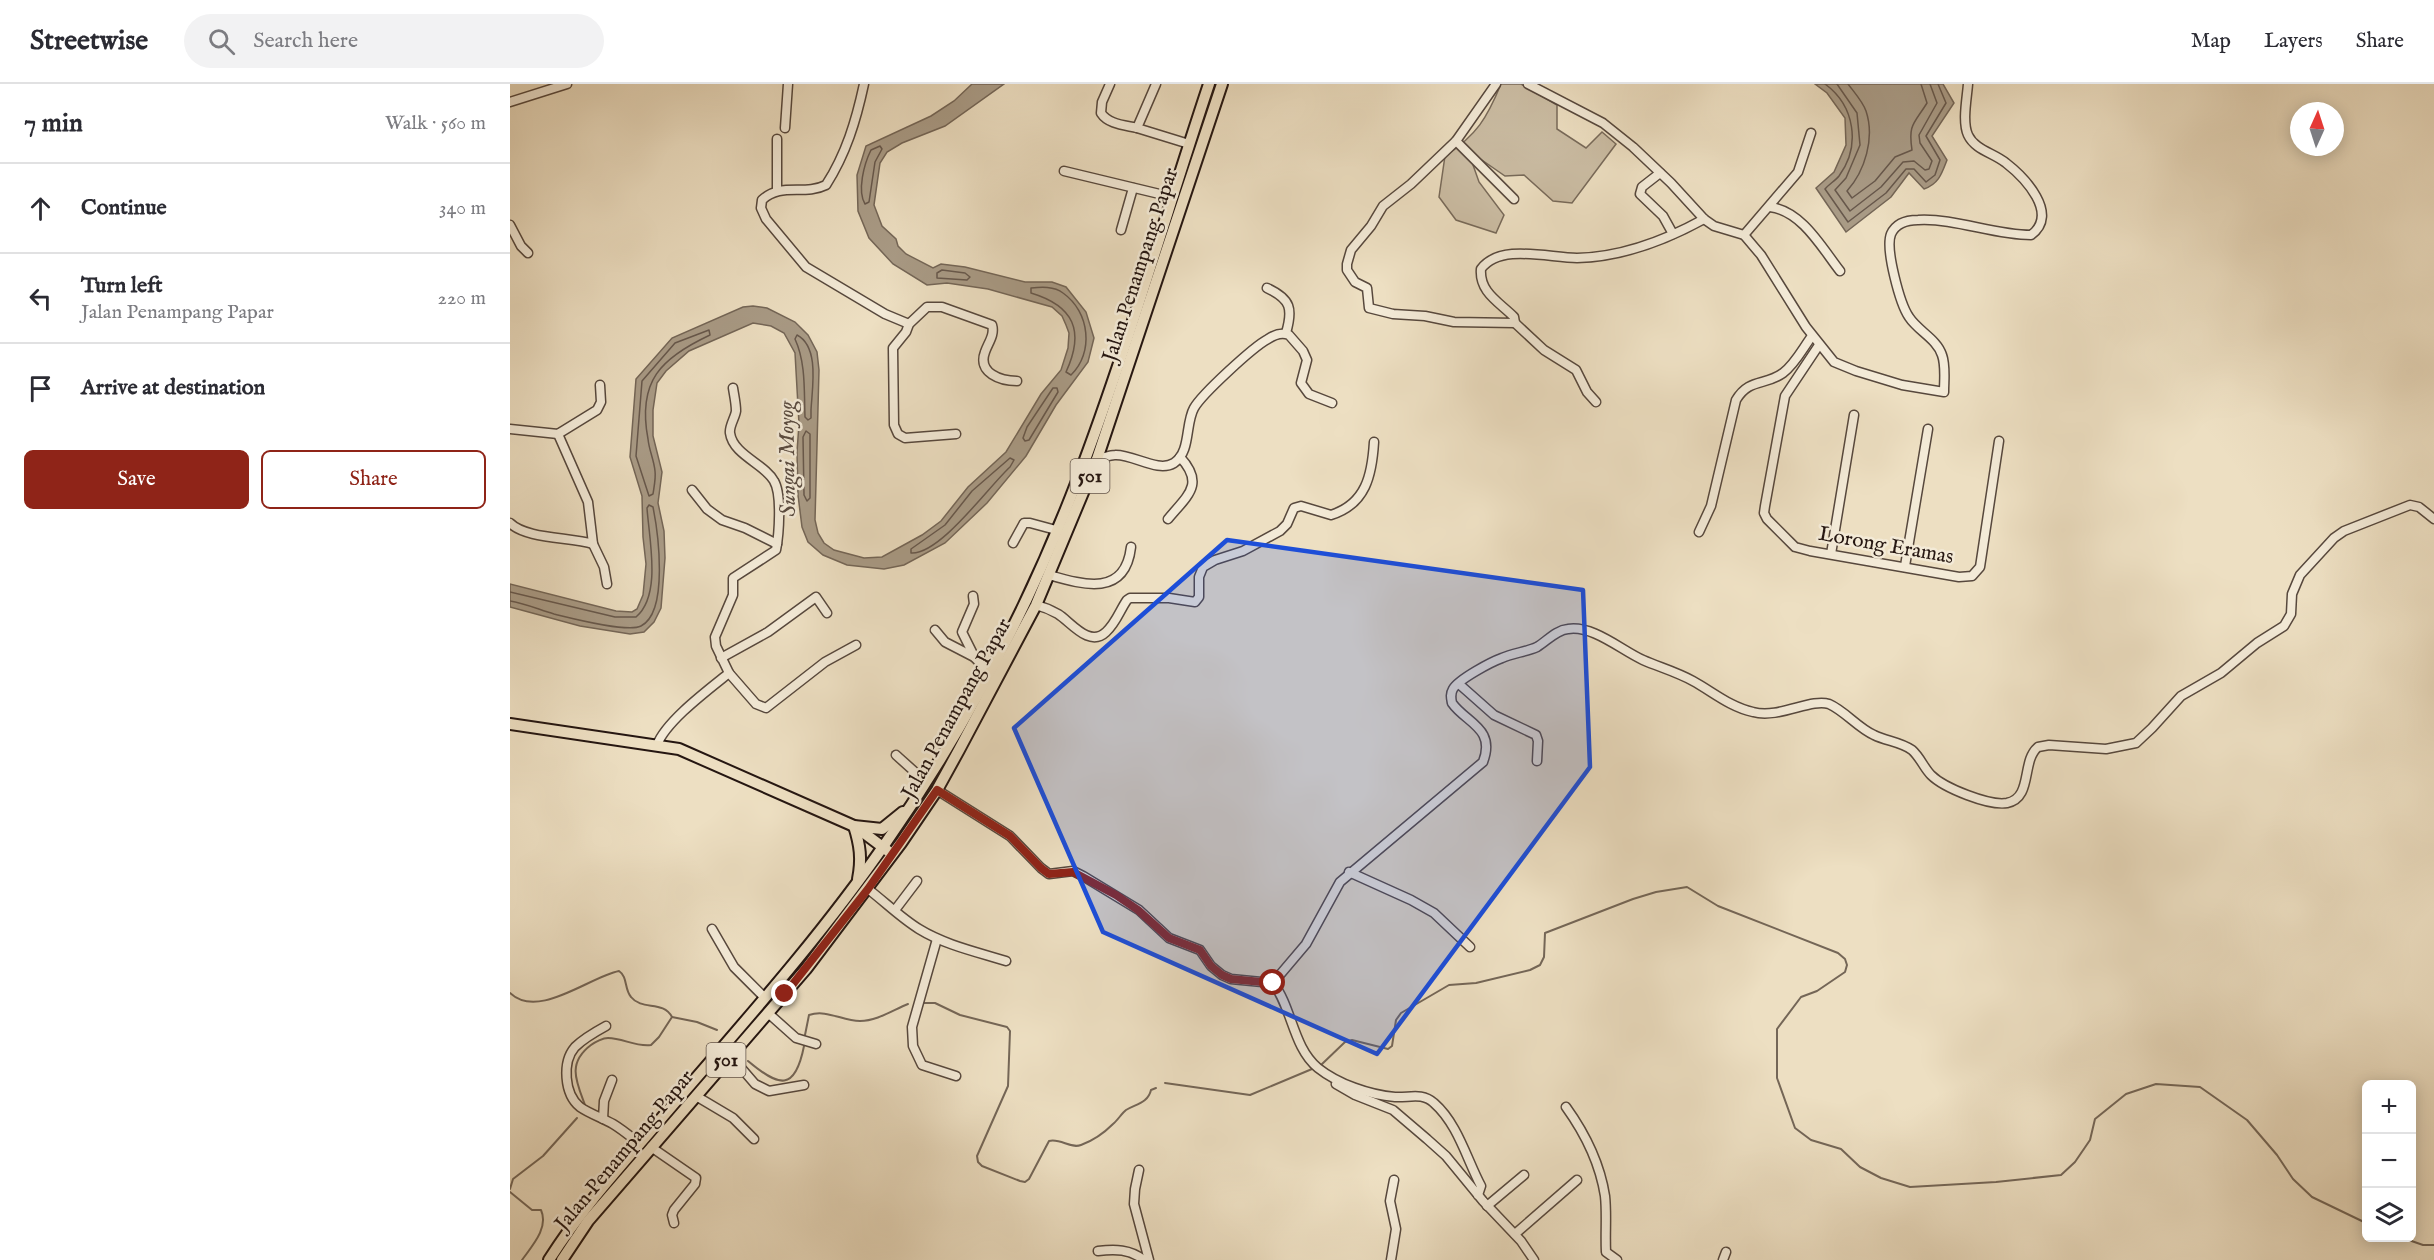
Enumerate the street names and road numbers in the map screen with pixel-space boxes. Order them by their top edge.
street label: Jalan Penampang Papar [1096,164,1185,367]
road number: 501 [1070,459,1110,493]
street label: Lorong Eramas [1816,521,1956,571]
street label: Jalan Penampang Papar [895,614,1018,806]
road number: 501 [706,1043,746,1077]
street label: Jalan Penampang Papar [548,1065,701,1239]

